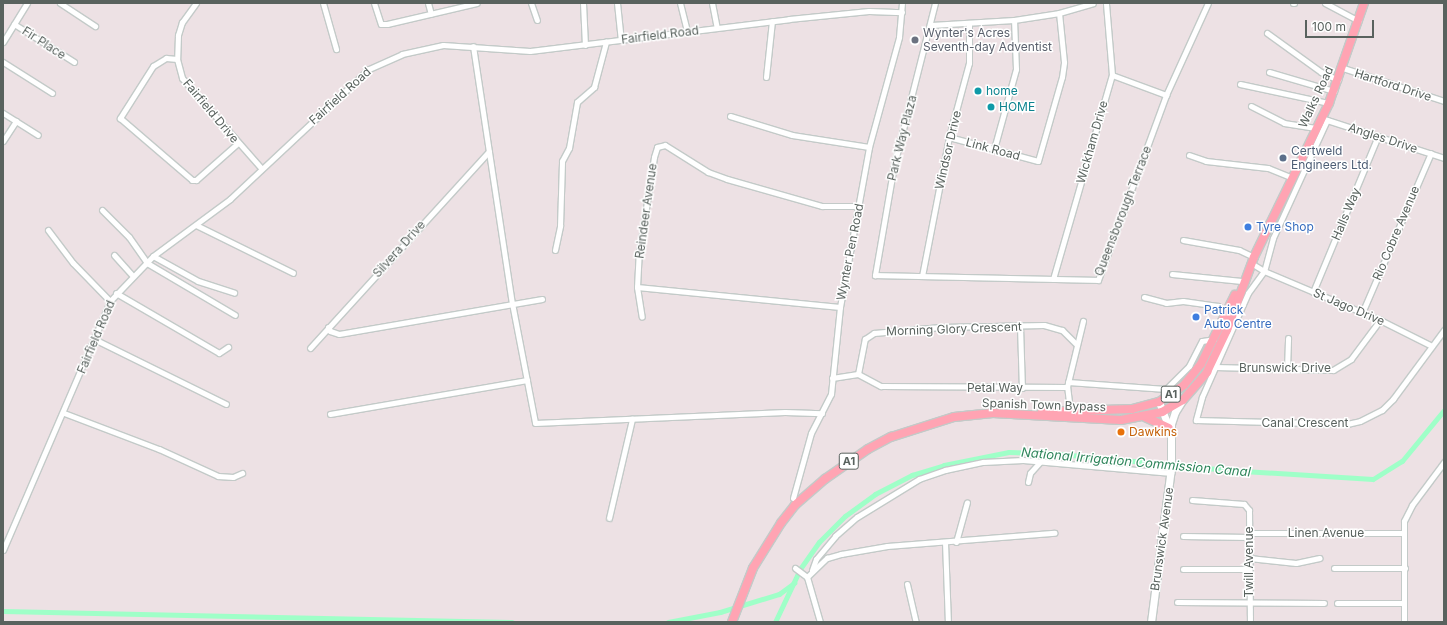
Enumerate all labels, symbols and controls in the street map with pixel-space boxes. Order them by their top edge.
scale bar [1307,12,1376,38]
text: 100 m [1312,19,1346,34]
street label: Fairfield Road [620,23,700,47]
street label: Fir Place [20,24,68,62]
place label: Wynter's Acres Seventh-day Adventist [923,26,1052,54]
marker: Wynter's Acres Seventh-day Adventist [910,35,920,45]
street label: Walks Road [1296,64,1336,130]
street label: Fairfield Road [306,65,374,127]
street label: Hartford Drive [1353,66,1433,104]
street label: Fairfield Drive [180,76,242,146]
place label: home [986,84,1018,98]
marker: home [973,86,983,96]
street label: Park Way Plaza [884,94,920,182]
street label: Wickham Drive [1073,99,1111,185]
place label: HOME [999,100,1035,114]
marker: HOME [986,102,996,112]
street label: Windsor Drive [932,109,964,191]
street label: Angles Drive [1346,120,1420,156]
street label: Link Road [964,135,1022,163]
street label: Queensborough Terrace [1091,144,1155,278]
place label: Certweld Engineers Ltd. [1291,144,1372,172]
marker: Certweld Engineers Ltd. [1278,153,1288,163]
street label: Reindeer Avenue [632,163,660,259]
street label: Rio Cobre Avenue [1370,184,1422,282]
street label: Halls Way [1328,186,1364,242]
street label: Wynter Pen Road [834,202,866,302]
street label: Silvera Drive [370,218,428,280]
place label: Tyre Shop [1256,220,1314,234]
marker: Tyre Shop [1243,222,1253,232]
street label: St Jago Drive [1311,285,1387,329]
street label: Fairfield Road [74,298,118,376]
place label: Patrick Auto Centre [1204,303,1272,331]
marker: Patrick Auto Centre [1191,312,1201,322]
street label: Morning Glory Crescent [886,319,1022,339]
street label: Brunswick Drive [1239,361,1331,375]
street label: Petal Way [967,381,1023,395]
road number: A1 [1160,385,1182,403]
street label: Spanish Town Bypass [982,396,1106,414]
street label: Canal Crescent [1262,416,1348,430]
place label: Dawkins [1129,425,1177,439]
marker: Dawkins [1116,427,1126,437]
water label: National Irrigation Commission Canal [1021,444,1251,480]
road number: A1 [838,452,860,470]
street label: Brunswick Avenue [1148,486,1176,592]
street label: Twill Avenue [1242,526,1256,598]
street label: Linen Avenue [1288,526,1364,540]

